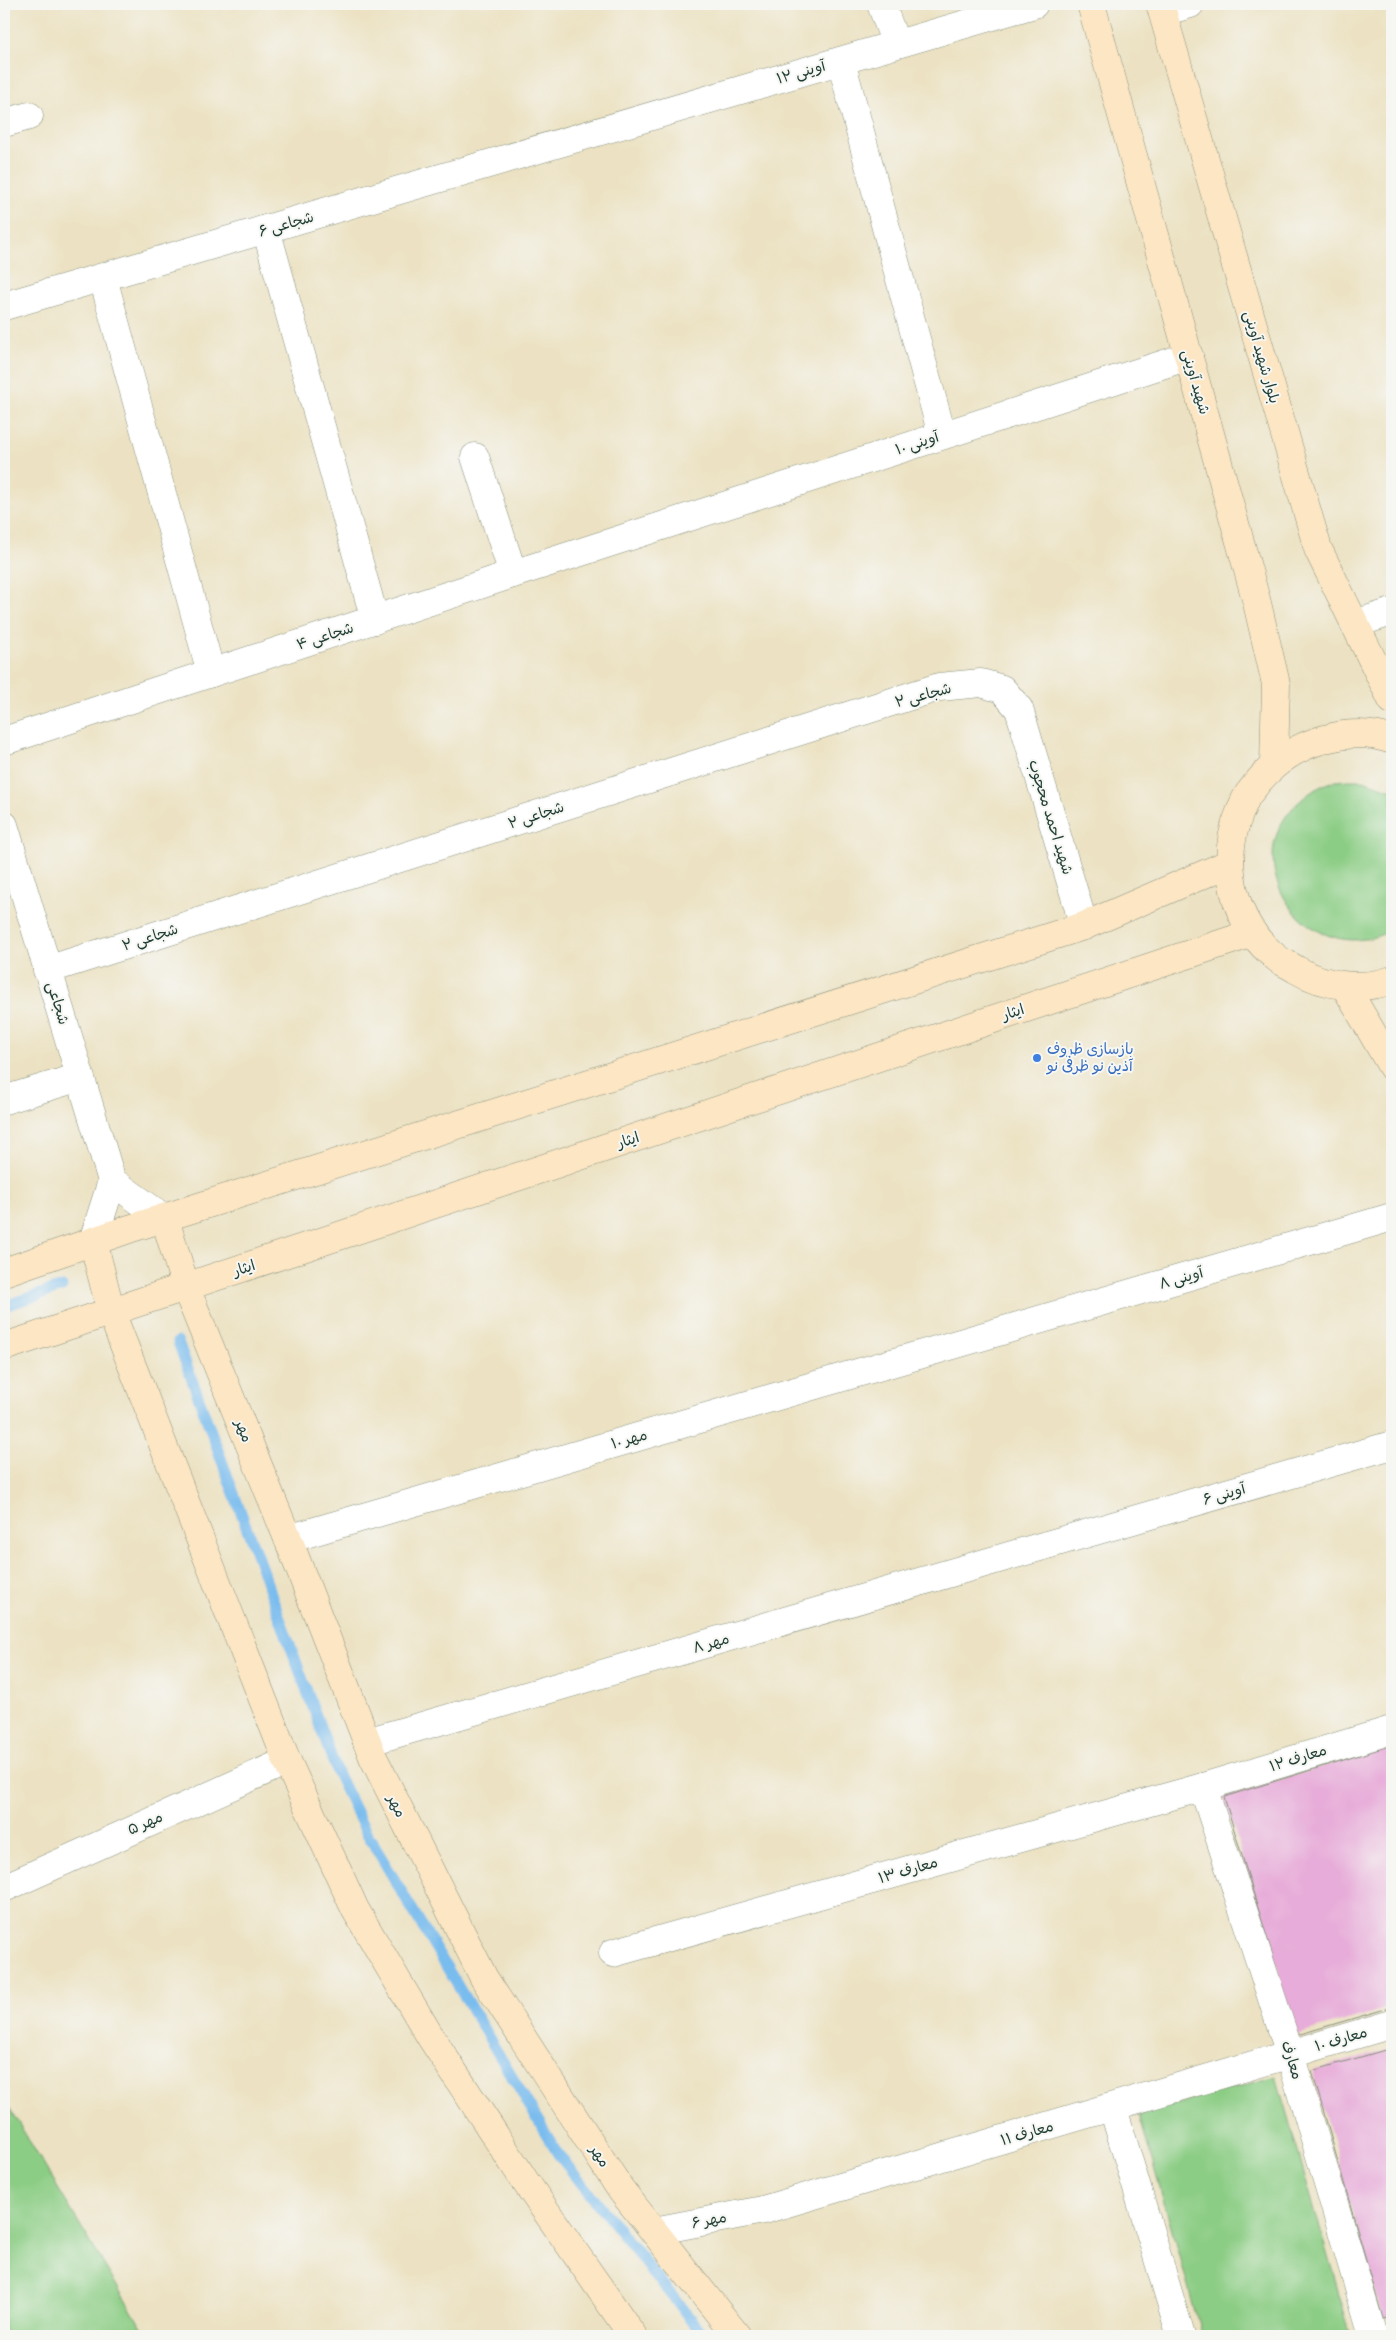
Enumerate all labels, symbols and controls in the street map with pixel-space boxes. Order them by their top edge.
street label: ۱۲ آوینی [775,57,829,89]
street label: شجاعی ۶ [257,209,316,242]
street label: بلوار شهید آوینی [1238,309,1283,406]
street label: شهید آوینی [1176,348,1213,417]
street label: ۱۰ آوینی [893,428,943,460]
street label: شجاعی ۴ [295,620,356,656]
street label: شجاعی ۲ [893,681,954,713]
street label: شهید احمد محجوب [1023,758,1075,877]
street label: شجاعی ۲ [506,799,567,834]
street label: شجاعی ۲ [120,921,181,956]
street label: شجاعی [41,980,71,1027]
street label: ایثار [999,1002,1027,1026]
place label: بازسازی ظروف آذین نو ظرفی نو [1046,1042,1134,1077]
marker: بازسازی ظروف آذین نو ظرفی نو [1031,1052,1043,1064]
street label: ایثار [614,1130,642,1154]
street label: ایثار [230,1258,258,1282]
street label: ۸ آوینی [1157,1264,1207,1295]
street label: مهر [229,1416,255,1446]
street label: مهر ۱۰ [609,1427,650,1455]
street label: ۶ آوینی [1201,1480,1249,1511]
street label: مهر ۸ [691,1631,732,1659]
street label: معارف ۱۲ [1268,1743,1329,1777]
street label: مهر [381,1791,408,1821]
street label: مهر ۵ [125,1809,166,1841]
street label: معارف ۱۳ [877,1855,940,1889]
street label: معارف ۱۰ [1313,2025,1370,2057]
street label: معارف [1276,2039,1305,2082]
street label: معارف ۱۱ [999,2119,1056,2151]
street label: مهر [583,2141,612,2172]
street label: مهر ۶ [690,2210,729,2234]

